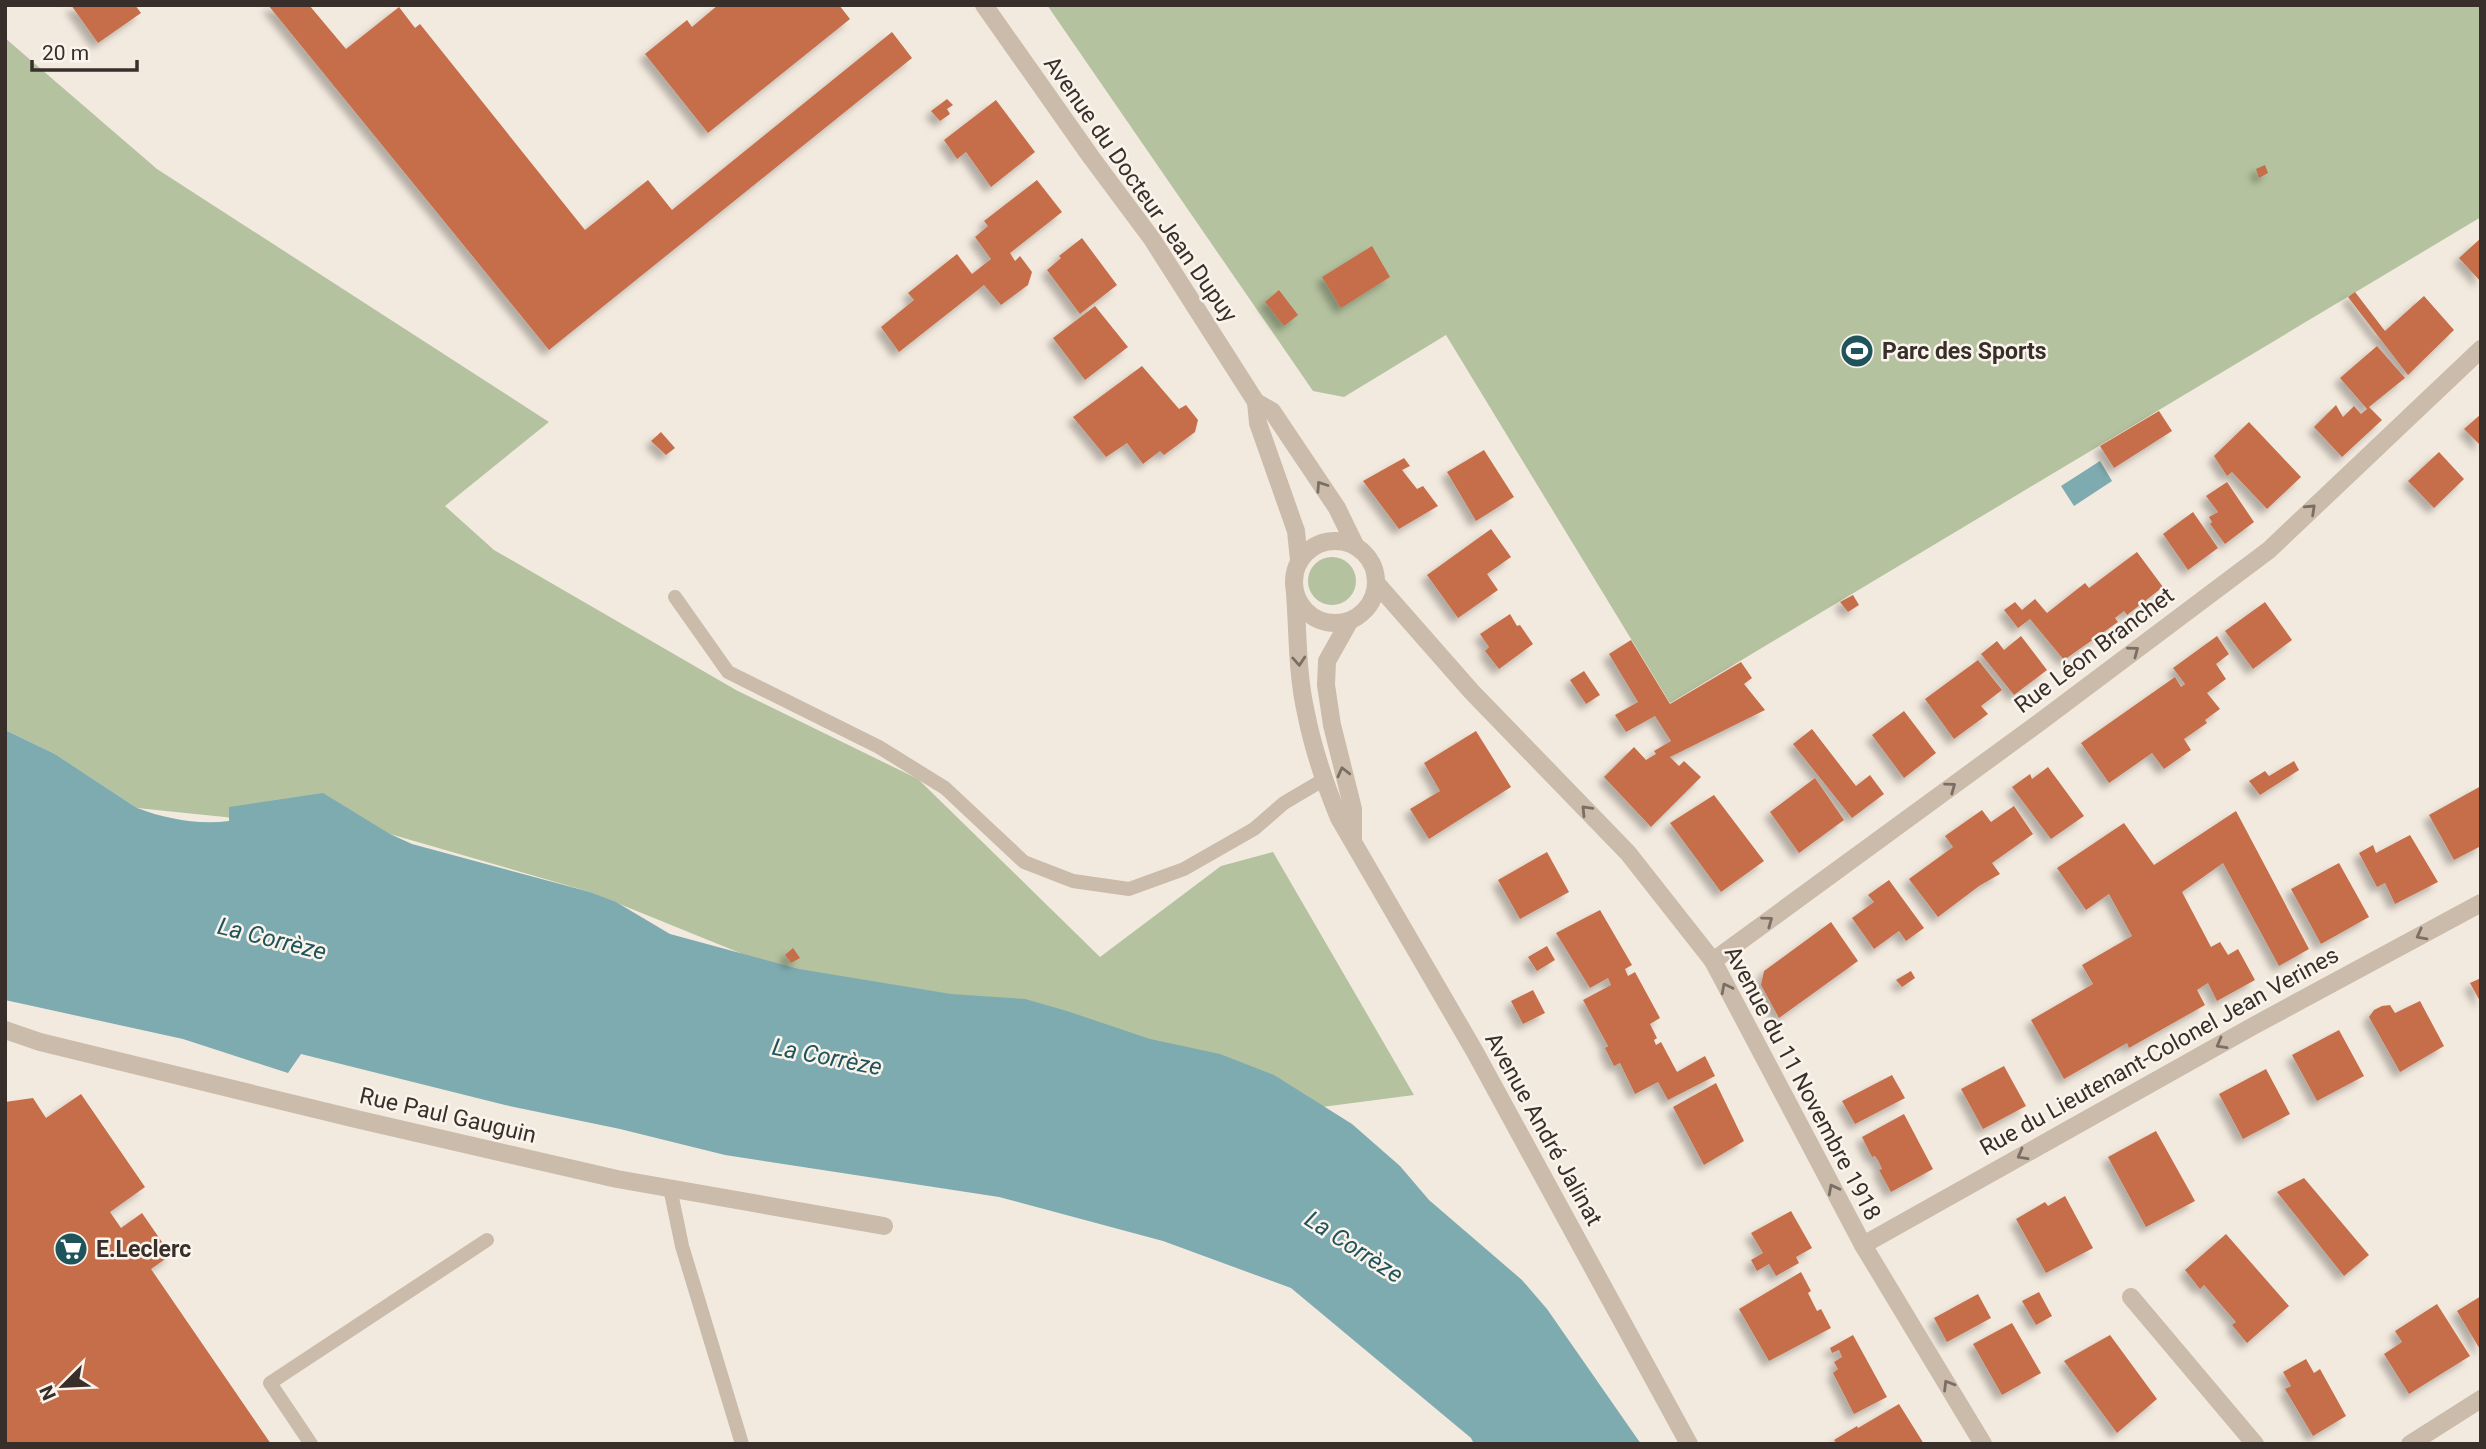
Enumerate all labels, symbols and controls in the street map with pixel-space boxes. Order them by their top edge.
scale bar [32,28,136,72]
text: 20 m [42,41,89,65]
street label: Avenue du Docteur Jean Dupuy [1038,51,1243,328]
sports icon: Parc des Sports [1838,332,1876,370]
place label: Parc des Sports [1882,338,2046,365]
one-way arrow [1317,481,1330,494]
one-way arrow [2303,505,2316,518]
street label: Rue Léon Branchet [2009,582,2179,719]
one-way arrow [2126,647,2139,660]
one-way arrow [1291,656,1306,667]
one-way arrow [1337,766,1351,778]
one-way arrow [1944,783,1956,795]
one-way arrow [1582,805,1595,818]
water label: La Corrèze [215,912,329,966]
one-way arrow [1760,917,1773,929]
one-way arrow [2415,927,2428,940]
street label: Rue du Lieutenant-Colonel Jean Verines [1975,941,2343,1162]
street label: Avenue du 11 Novembre 1918 [1719,942,1886,1225]
one-way arrow [1721,983,1735,995]
street label: Avenue André Jalinat [1479,1028,1608,1230]
water label: La Corrèze [770,1033,884,1081]
one-way arrow [2216,1036,2228,1049]
street label: Rue Paul Gauguin [357,1082,539,1149]
one-way arrow [2017,1147,2030,1160]
one-way arrow [1828,1184,1841,1196]
water label: La Corrèze [1300,1205,1408,1289]
supermarket icon: E.Leclerc [52,1230,90,1268]
place label: E.Leclerc [96,1236,191,1263]
north arrow [28,1351,98,1421]
one-way arrow [1943,1380,1956,1393]
text: N [35,1382,61,1404]

